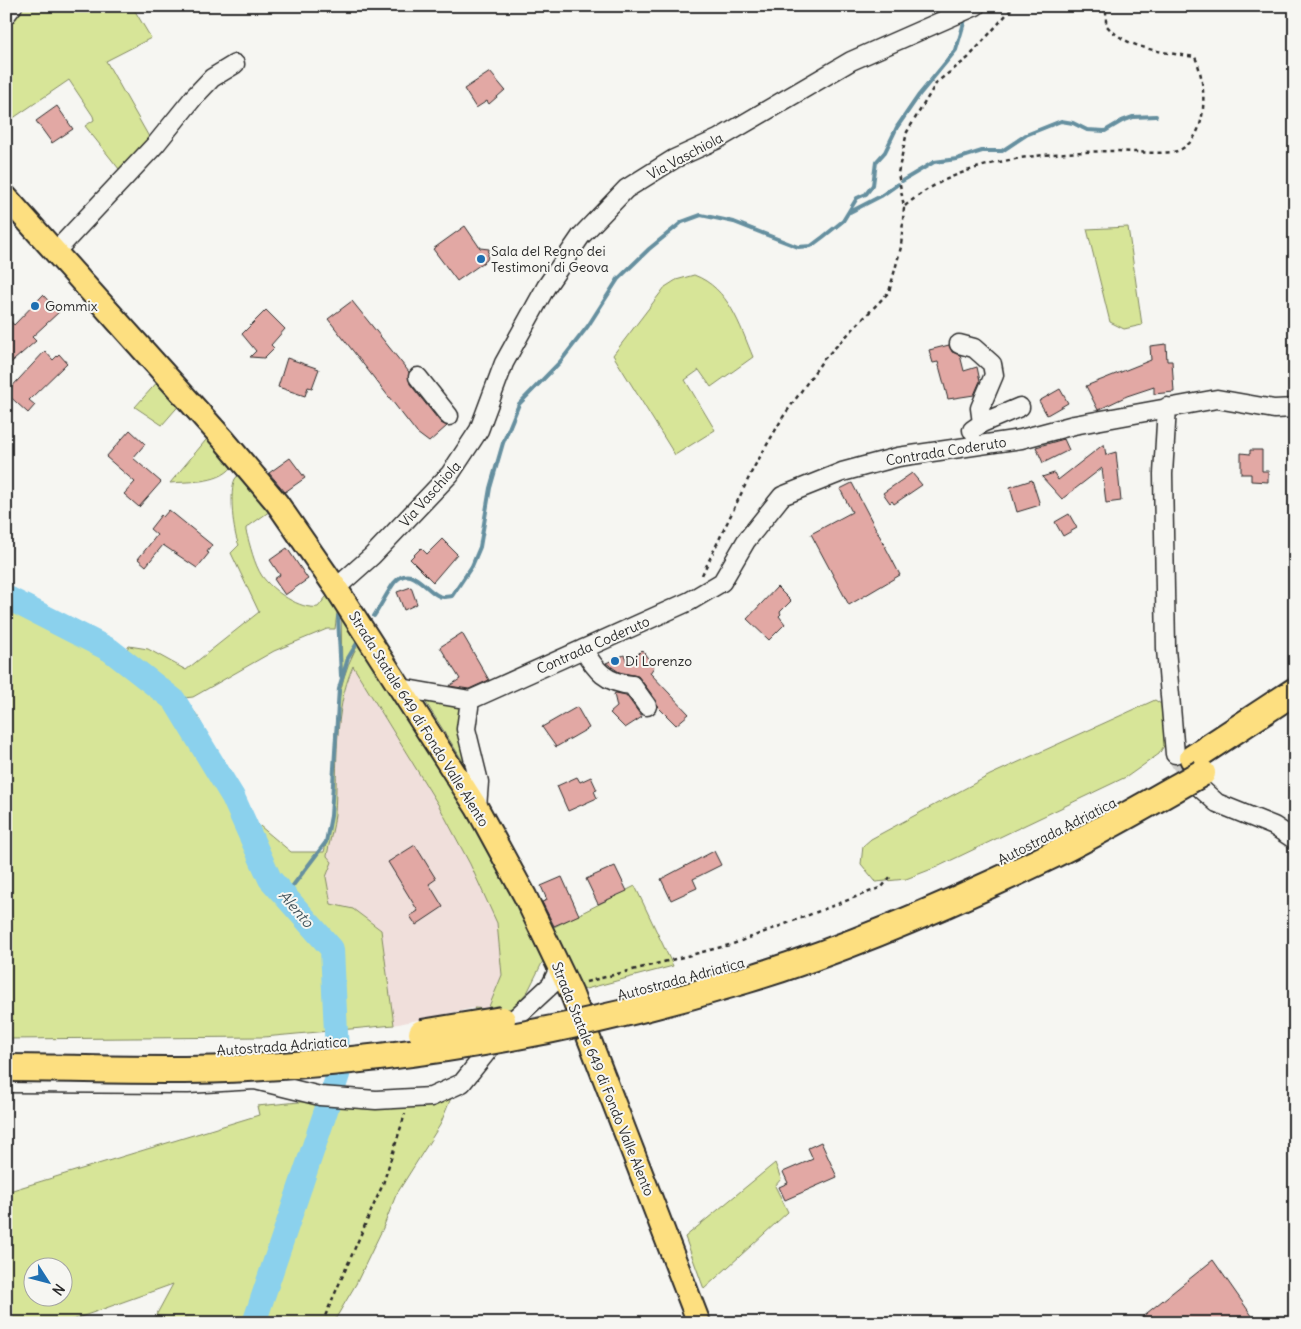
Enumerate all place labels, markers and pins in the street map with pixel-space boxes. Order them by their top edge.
place label: Sala del Regno dei Testimoni di Geova [491,242,609,276]
marker: Sala del Regno dei Testimoni di Geova [475,253,487,265]
place label: Gommix [45,297,98,315]
marker: Gommix [29,300,41,312]
place label: Di Lorenzo [625,652,692,670]
marker: Di Lorenzo [609,655,621,667]

